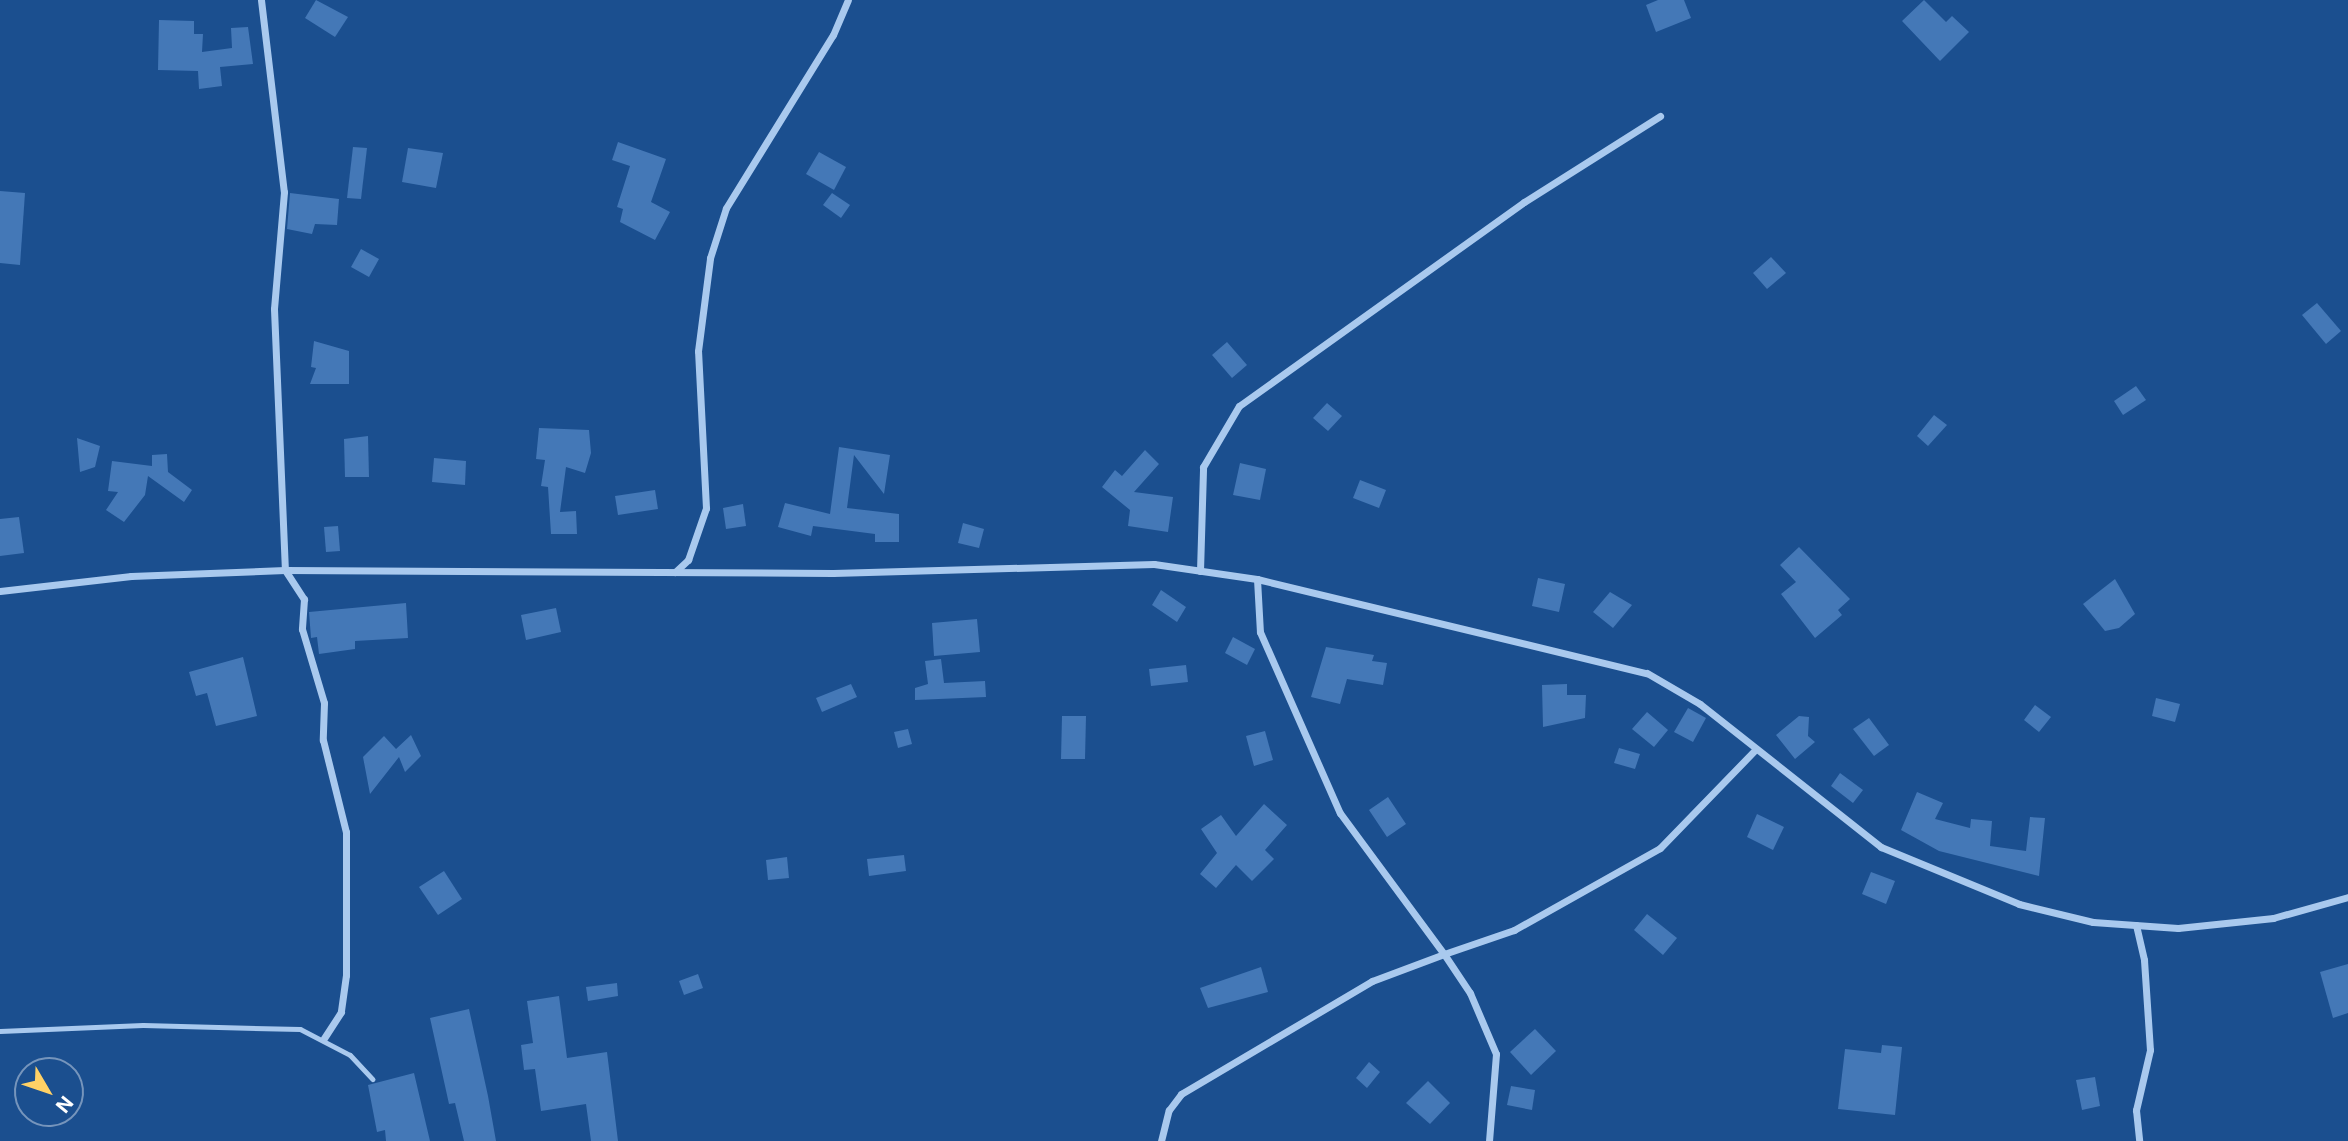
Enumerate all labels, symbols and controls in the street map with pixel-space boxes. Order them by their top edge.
north arrow [14,1057,84,1127]
text: N [51,1091,78,1117]

